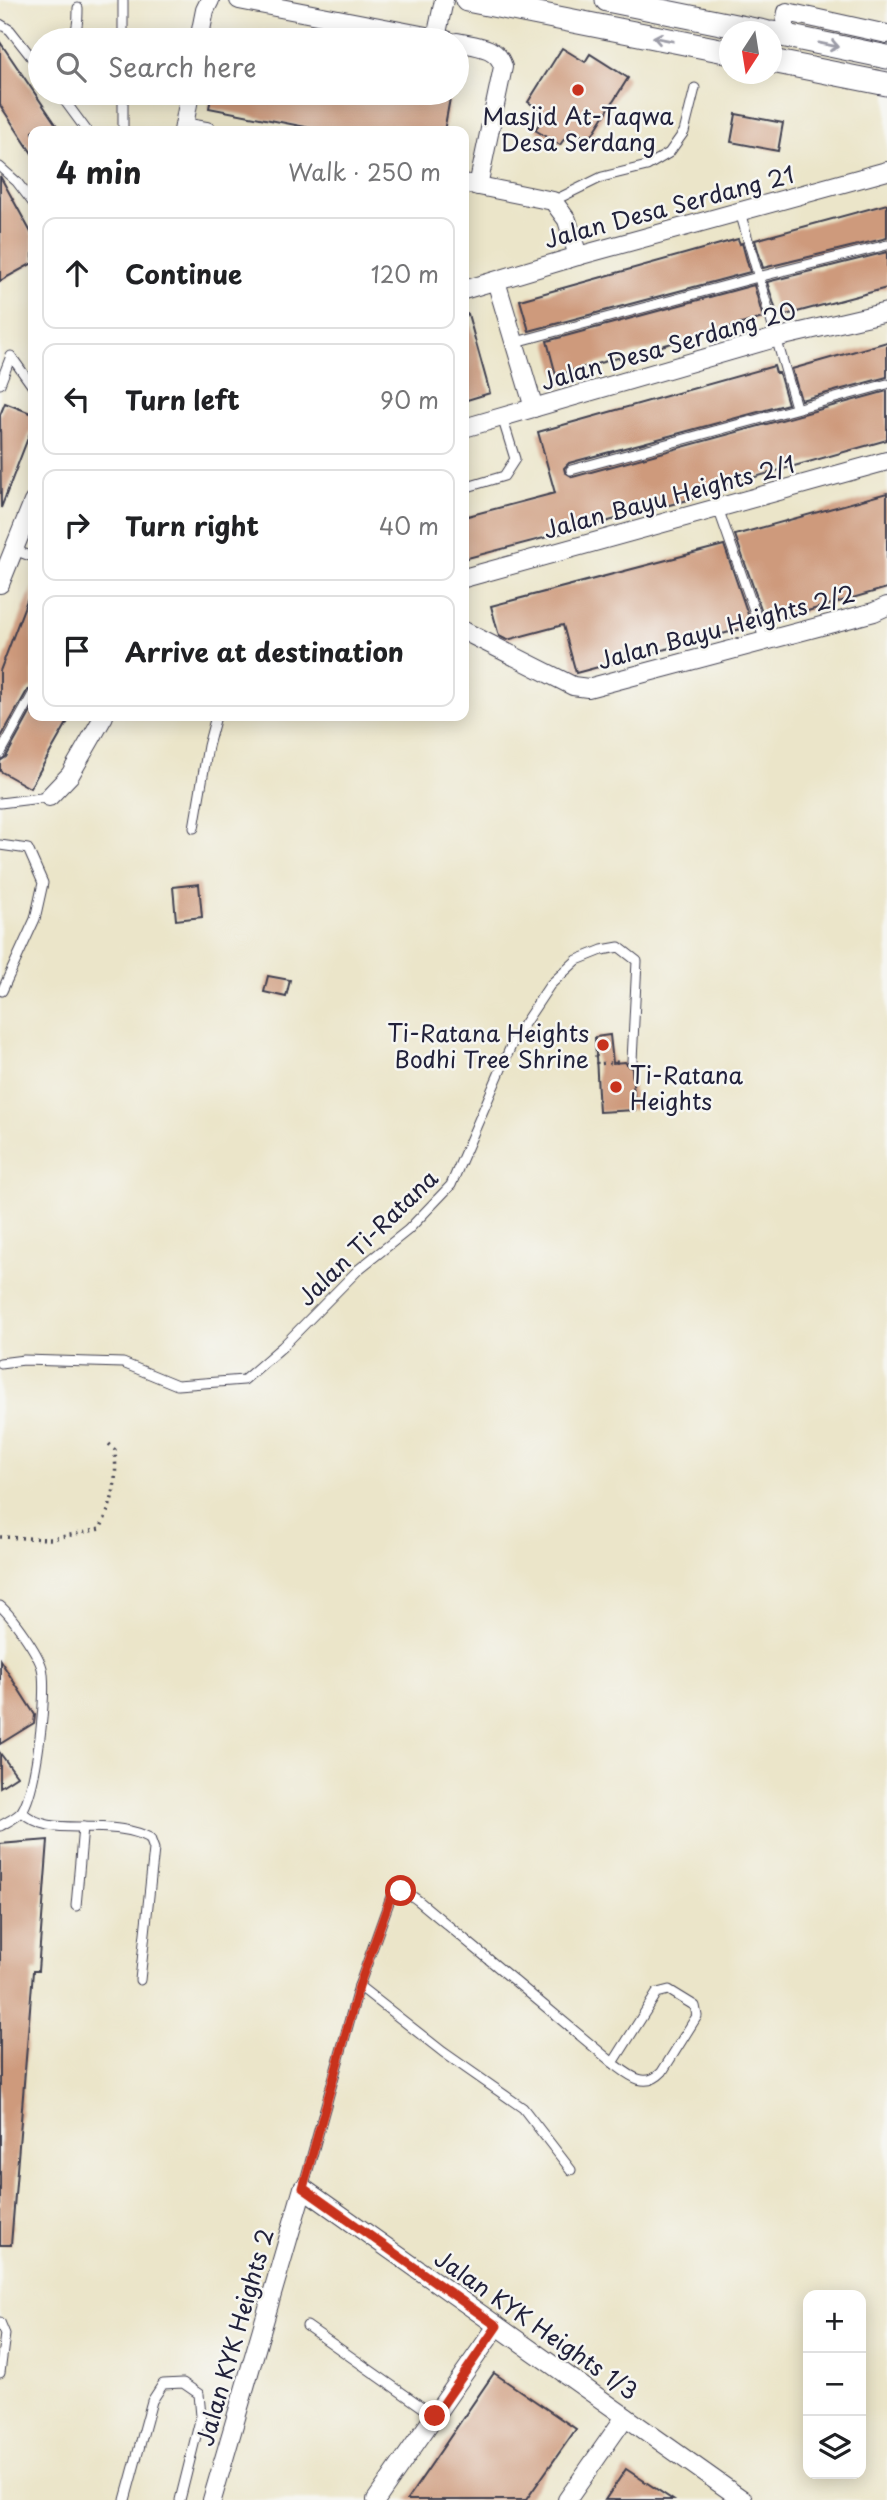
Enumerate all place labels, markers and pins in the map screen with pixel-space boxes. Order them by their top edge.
marker: Masjid At-Taqwa Desa Serdang [570,82,586,98]
place label: Masjid At-Taqwa Desa Serdang [482,98,674,159]
place label: Ti-Ratana Heights Bodhi Tree Shrine [387,1015,589,1076]
marker: Ti-Ratana Heights Bodhi Tree Shrine [595,1037,611,1053]
place label: Ti-Ratana Heights [630,1057,743,1118]
marker: Ti-Ratana Heights [608,1079,624,1095]

